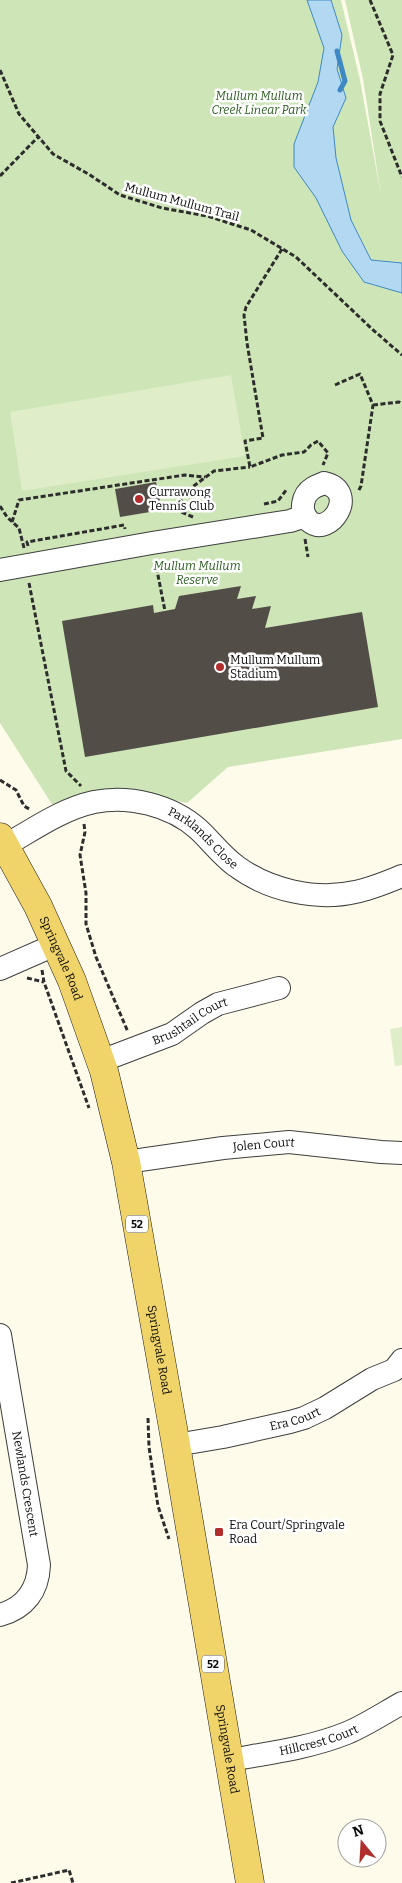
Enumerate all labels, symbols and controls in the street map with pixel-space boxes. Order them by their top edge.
park label: Mullum Mullum Creek Linear Park [212,89,307,117]
street label: Mullum Mullum Trail [123,180,241,224]
place label: Currawong Tennis Club [149,485,214,513]
marker: Currawong Tennis Club [133,493,145,505]
park label: Mullum Mullum Reserve [153,559,241,587]
place label: Mullum Mullum Stadium [230,653,321,681]
marker: Mullum Mullum Stadium [214,661,226,673]
street label: Parklands Close [166,804,241,872]
street label: Springvale Road [37,914,85,1002]
street label: Brushtail Court [150,995,230,1048]
street label: Jolen Court [231,1135,296,1154]
road number: 52 [126,1216,148,1232]
street label: Springvale Road [144,1304,174,1396]
street label: Era Court [268,1404,323,1433]
street label: Newlands Crescent [9,1430,41,1539]
place label: Era Court/Springvale Road [229,1518,345,1546]
marker: Era Court/Springvale Road [213,1526,225,1538]
road number: 52 [202,1656,224,1672]
street label: Springvale Road [213,1703,242,1795]
street label: Hillcrest Court [278,1722,361,1758]
north arrow [337,1818,387,1868]
text: N [350,1821,366,1841]

